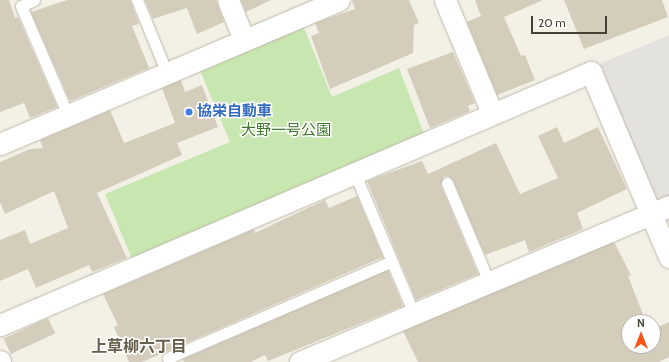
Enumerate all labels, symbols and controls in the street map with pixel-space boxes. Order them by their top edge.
scale bar [533,8,609,34]
text: 20 m [538,15,566,30]
place label: 協栄自動車 [197,103,272,121]
marker: 協栄自動車 [184,107,194,117]
park label: 大野一号公園 [241,122,331,140]
north arrow [621,314,661,354]
text: N [637,316,645,330]
district label: 上草柳六丁目 [91,337,187,357]

